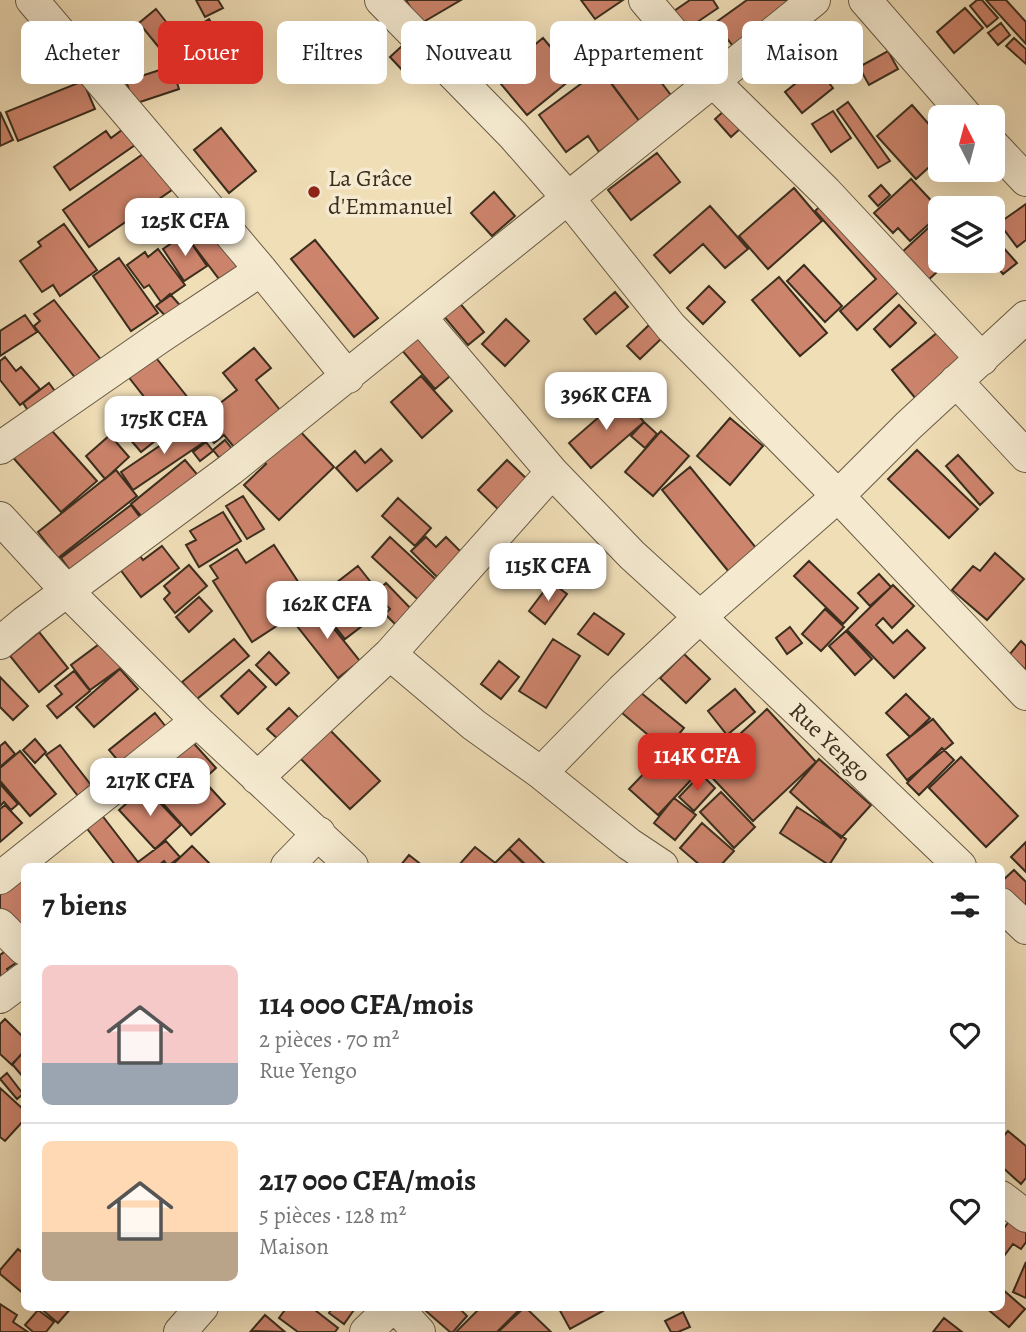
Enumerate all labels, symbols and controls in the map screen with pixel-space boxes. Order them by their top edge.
chip: Acheter [21,21,144,84]
chip: Louer [158,21,263,84]
chip: Filtres [277,21,387,84]
chip: Nouveau [401,21,536,84]
chip: Appartement [550,21,728,84]
chip: Maison [742,21,863,84]
north arrow [928,105,1004,182]
map controls [928,105,1005,273]
place label: La Grâce d'Emmanuel [328,162,453,222]
marker: La Grâce d'Emmanuel [306,184,322,200]
button: layers [928,196,1005,273]
pin: 125K CFA [113,198,257,258]
text: 125K CFA [141,205,229,236]
pin: 396K CFA [534,372,678,432]
text: 396K CFA [561,379,651,410]
pin: 175K CFA [92,396,236,456]
text: 175K CFA [121,403,207,434]
pin: 115K CFA [476,544,620,603]
text: 115K CFA [505,550,591,581]
pin: 162K CFA [255,582,399,641]
text: 162K CFA [282,588,372,619]
street label: Rue Yengo [782,695,878,789]
pin: 114K CFA [625,734,769,793]
text: 114K CFA [654,740,740,771]
pin: 217K CFA [78,758,222,818]
text: 217K CFA [106,765,194,796]
text: 7 biens [42,885,127,925]
icon: filters [946,886,984,924]
text: 114 000 CFA/mois [259,984,474,1024]
icon: home [98,993,182,1077]
icon: heart [946,1016,984,1054]
text: 2 pièces · 70 m² [259,1024,399,1055]
text: Rue Yengo [259,1055,357,1086]
text: 217 000 CFA/mois [259,1160,476,1200]
icon: home [98,1169,182,1253]
icon: heart [946,1192,984,1230]
text: 5 pièces · 128 m² [259,1200,406,1231]
text: Maison [259,1231,329,1262]

